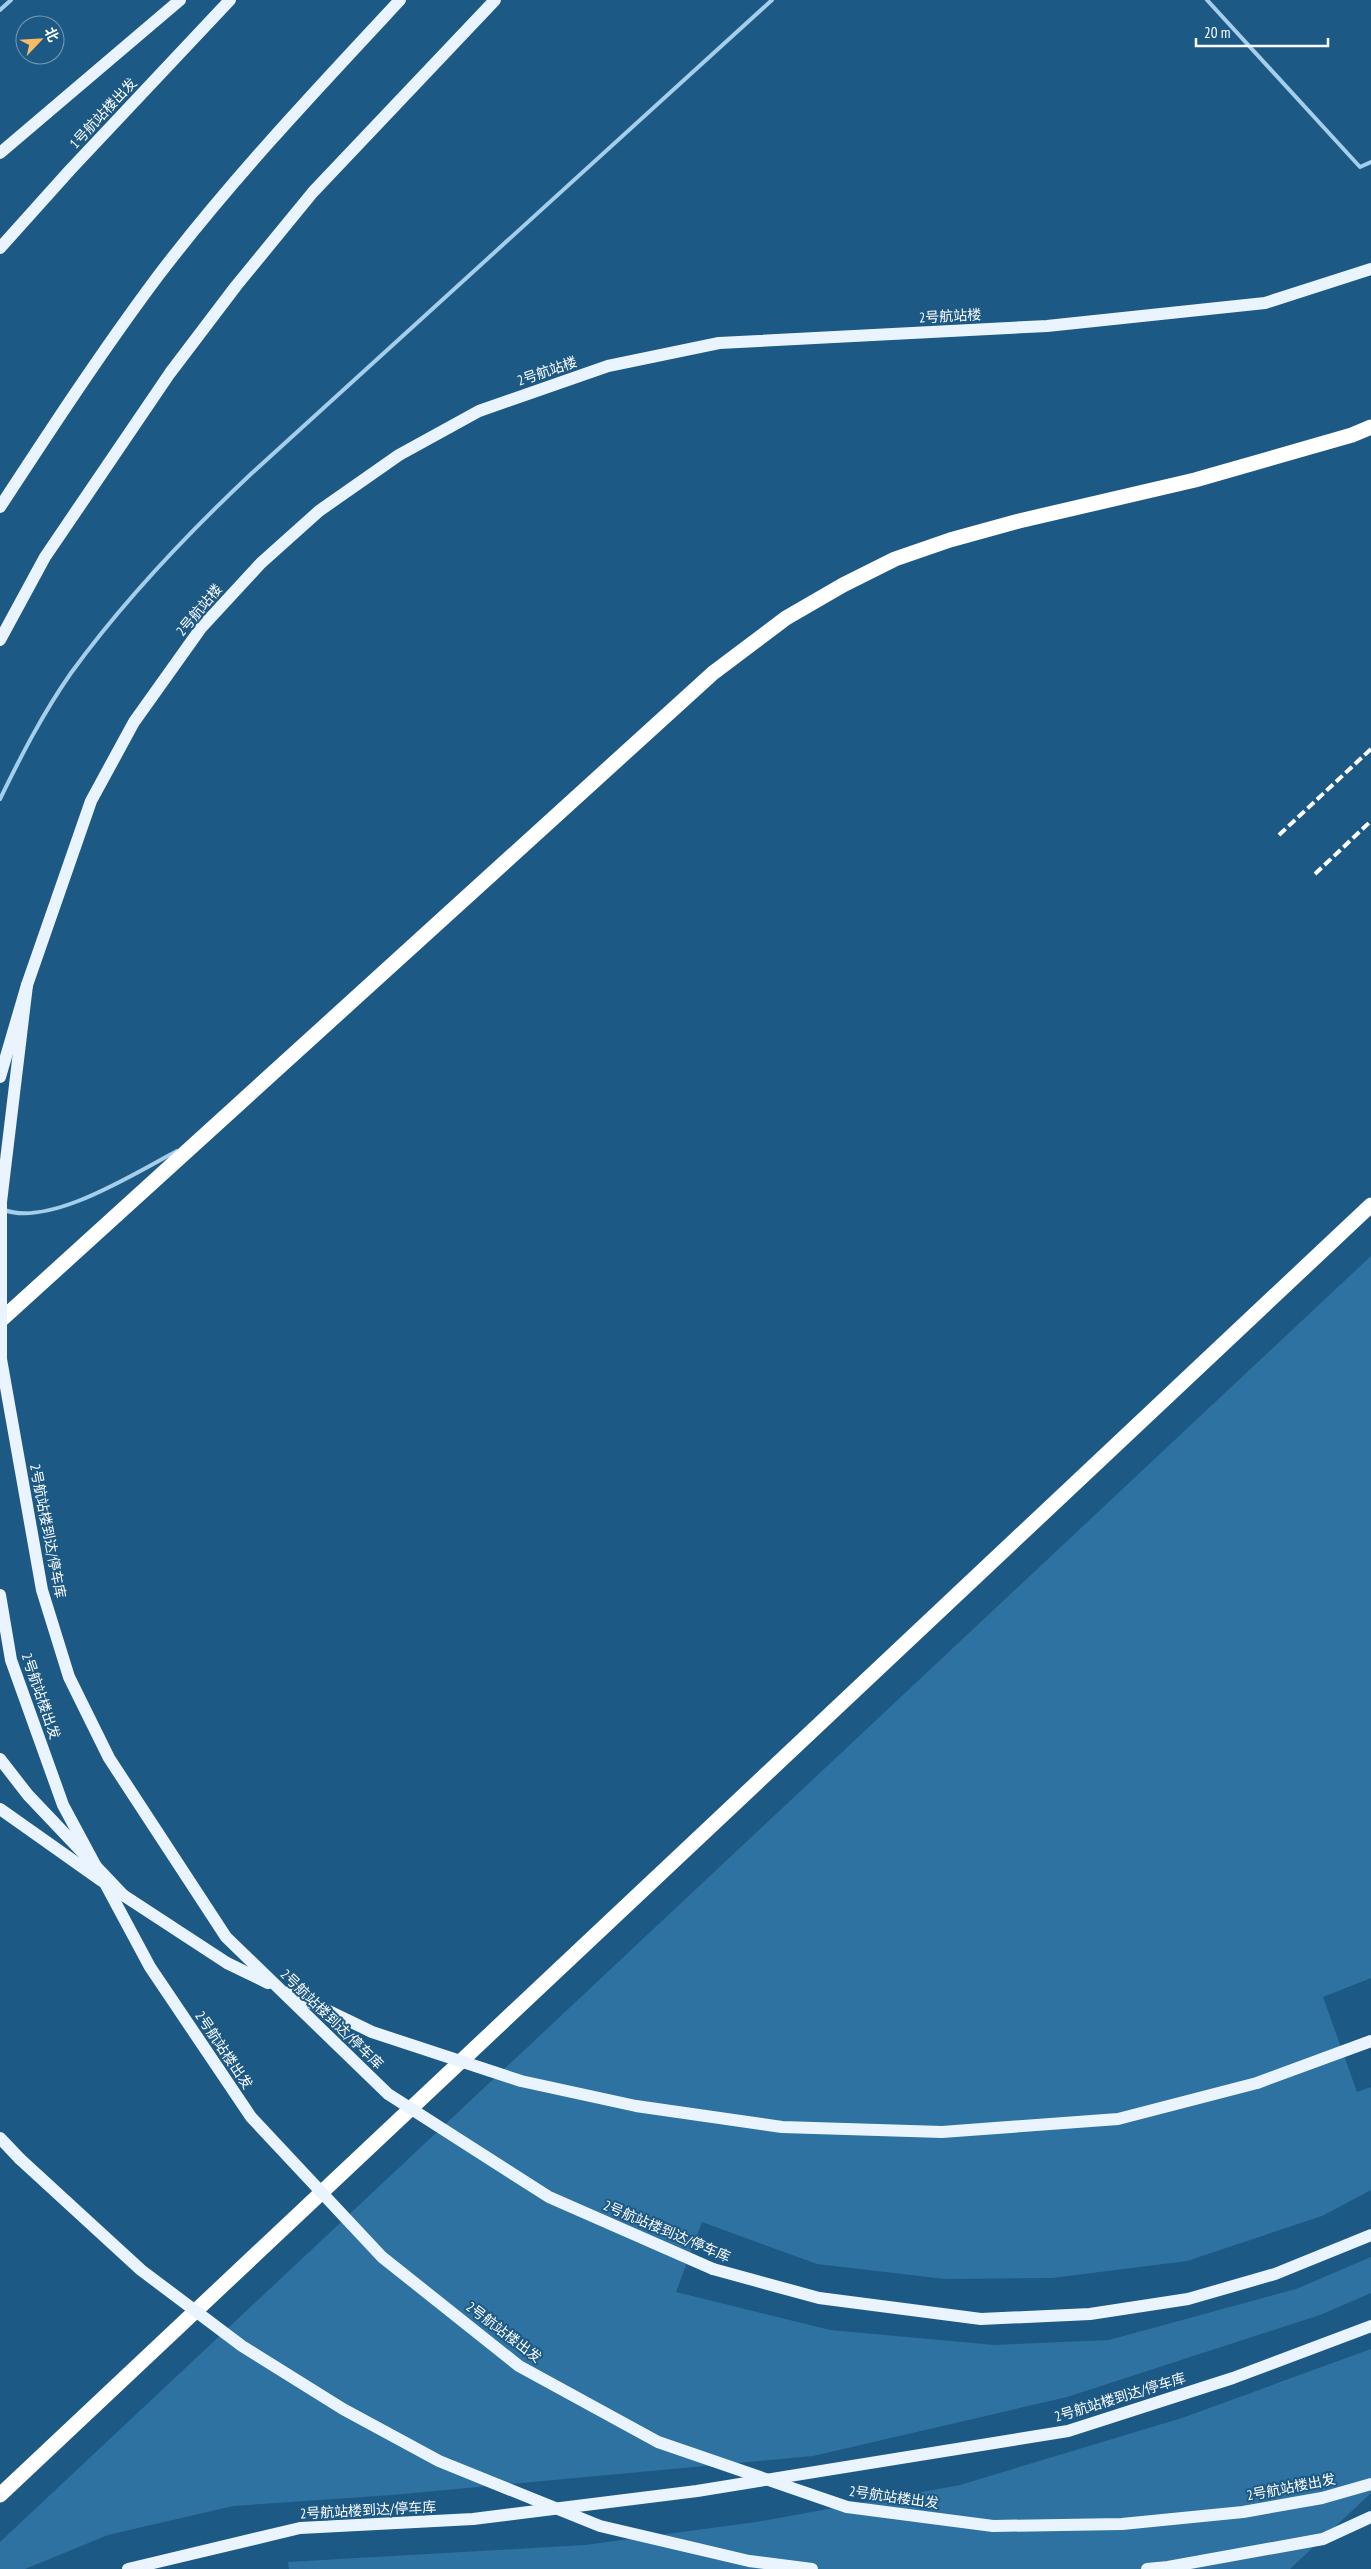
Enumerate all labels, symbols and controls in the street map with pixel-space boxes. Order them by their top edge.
north arrow [15,15,65,65]
scale bar [1196,15,1328,47]
text: 20 m [1204,23,1230,42]
text: 北 [41,24,63,45]
street label: 1号航站楼出发 [66,74,140,152]
street label: 2号航站楼 [918,305,982,327]
street label: 2号航站楼 [515,352,579,390]
street label: 2号航站楼 [172,580,226,640]
street label: 2号航站楼到达/停车库 [26,1462,70,1600]
street label: 2号航站楼出发 [18,1650,64,1742]
street label: 2号航站楼到达/停车库 [277,1965,387,2073]
street label: 2号航站楼出发 [191,2008,257,2092]
street label: 2号航站楼到达/停车库 [601,2196,733,2266]
street label: 2号航站楼出发 [463,2298,545,2366]
street label: 2号航站楼到达/停车库 [1052,2368,1188,2426]
street label: 2号航站楼出发 [1245,2470,1337,2504]
street label: 2号航站楼出发 [848,2482,940,2512]
street label: 2号航站楼到达/停车库 [299,2497,437,2523]

